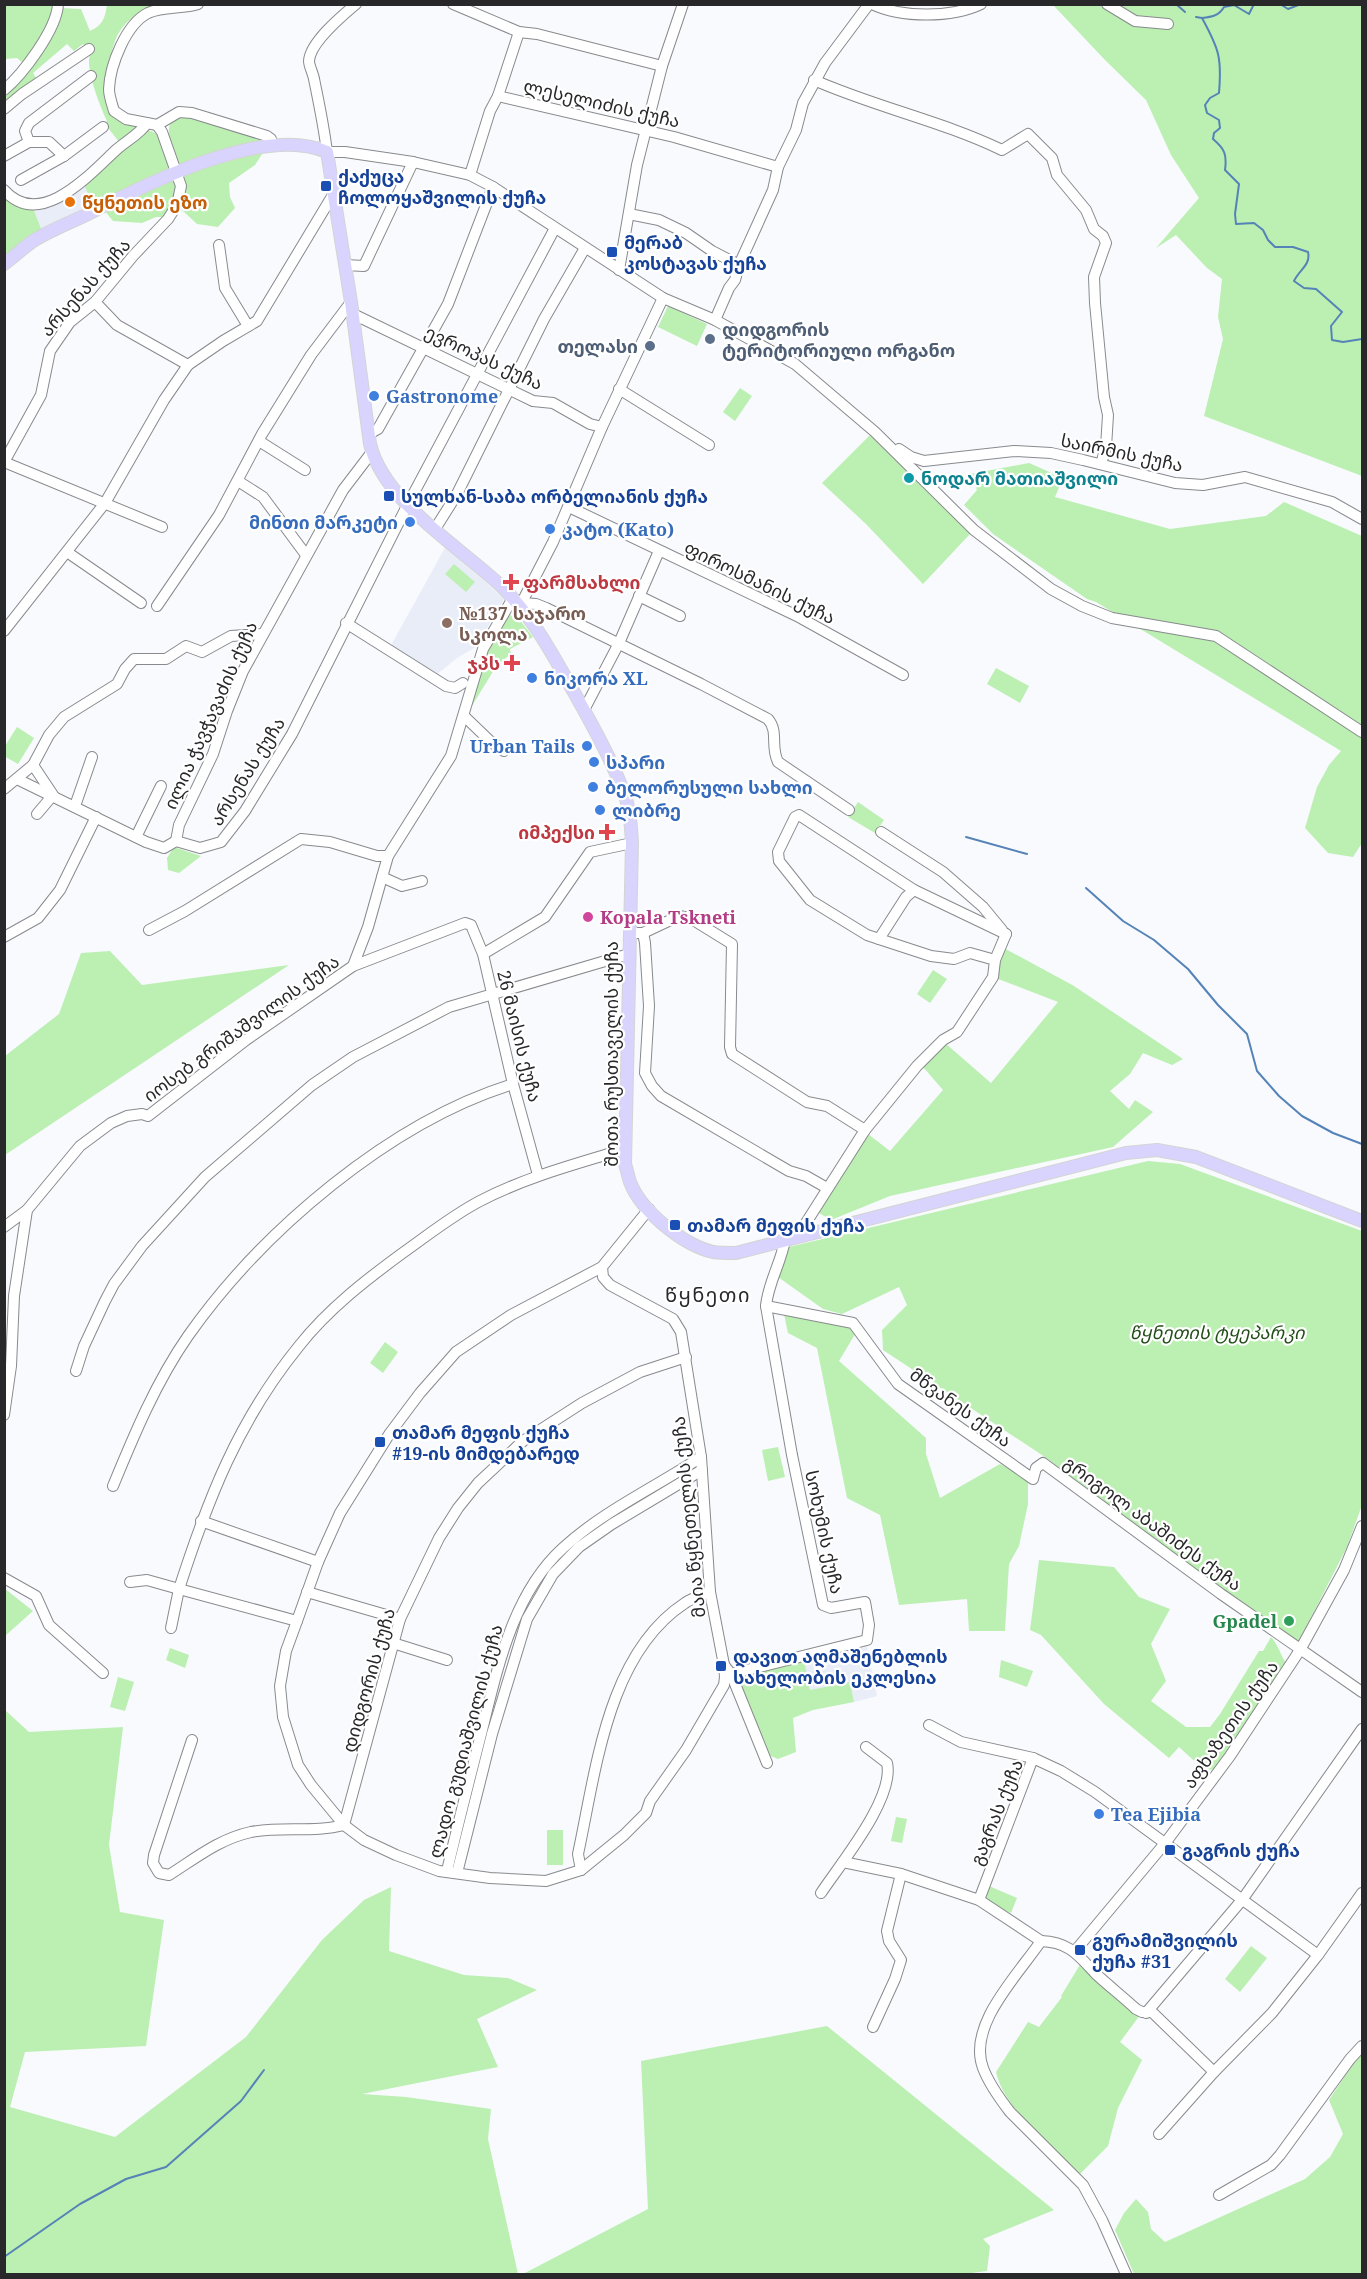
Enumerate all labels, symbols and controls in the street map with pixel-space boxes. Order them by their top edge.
street label: ლესელიძის ქუჩა [521,73,683,133]
place label: ქაქუცა ჩოლოყაშვილის ქუჩა [338,164,546,209]
marker: ქაქუცა ჩოლოყაშვილის ქუჩა [319,179,333,193]
place label: წყნეთის ეზო [82,190,207,214]
marker: წყნეთის ეზო [63,195,77,209]
place label: მერაბ კოსტავას ქუჩა [624,230,767,275]
street label: არსენას ქუჩა [35,233,135,341]
marker: მერაბ კოსტავას ქუჩა [605,245,619,259]
place label: დიდგორის ტერიტორიული ორგანო [722,317,955,362]
street label: ევროპას ქუჩა [421,319,547,395]
marker: დიდგორის ტერიტორიული ორგანო [703,332,717,346]
place label: თელასი [557,334,638,358]
marker: თელასი [643,339,657,353]
place label: Gastronome [386,384,498,408]
marker: Gastronome [367,389,381,403]
street label: საირმის ქუჩა [1059,427,1185,477]
place label: ნოდარ მათიაშვილი [921,466,1118,490]
marker: ნოდარ მათიაშვილი [902,471,916,485]
place label: სულხან-საბა ორბელიანის ქუჩა [401,484,708,508]
marker: სულხან-საბა ორბელიანის ქუჩა [382,489,396,503]
place label: მინთი მარკეტი [249,510,398,534]
marker: მინთი მარკეტი [403,515,417,529]
place label: კატო (Kato) [562,517,674,541]
marker: კატო (Kato) [543,522,557,536]
street label: ფიროსმანის ქუჩა [680,535,840,629]
place label: ფარმსახლი [523,570,641,594]
marker: ფარმსახლი [504,575,518,589]
place label: №137 საჯარო სკოლა [459,601,586,646]
marker: №137 საჯარო სკოლა [440,616,454,630]
street label: ილია ჭავჭავაძის ქუჩა [158,617,262,813]
place label: ჯპს [467,651,500,675]
marker: ჯპს [505,656,519,670]
place label: ნიკორა XL [544,666,648,690]
marker: ნიკორა XL [525,671,539,685]
street label: არსენას ქუჩა [204,712,290,830]
place label: Urban Tails [470,734,575,758]
marker: Urban Tails [580,739,594,753]
place label: სპარი [606,750,665,774]
marker: სპარი [587,755,601,769]
place label: ბელორუსული სახლი [605,775,813,799]
marker: ბელორუსული სახლი [586,780,600,794]
place label: ლიბრე [612,798,681,822]
marker: ლიბრე [593,803,607,817]
place label: იმპექსი [518,820,595,844]
marker: იმპექსი [600,825,614,839]
place label: Kopala Tskneti [600,905,737,929]
marker: Kopala Tskneti [581,910,595,924]
street label: შოთა რუსთაველის ქუჩა [599,941,623,1167]
street label: იოსებ გრიშაშვილის ქუჩა [138,949,344,1107]
street label: 26 მაისის ქუჩა [492,968,548,1104]
place label: თამარ მეფის ქუჩა [687,1213,865,1237]
marker: თამარ მეფის ქუჩა [668,1218,682,1232]
district label: წყნეთი [665,1281,751,1308]
park label: წყნეთის ტყეპარკი [1130,1320,1305,1344]
street label: მწვანეს ქუჩა [905,1362,1017,1452]
street label: მაია წყნეთელის ქუჩა [665,1415,711,1619]
place label: თამარ მეფის ქუჩა #19-ის მიმდებარედ [392,1420,580,1465]
marker: თამარ მეფის ქუჩა #19-ის მიმდებარედ [373,1435,387,1449]
street label: გრიგოლ აბაშიძეს ქუჩა [1059,1450,1247,1596]
street label: სოხუმის ქუჩა [800,1468,850,1596]
street label: დიდგორის ქუჩა [336,1605,400,1755]
place label: Gpadel [1212,1609,1278,1633]
marker: Gpadel [1282,1614,1296,1628]
street label: ლადო გუდიაშვილის ქუჩა [422,1622,508,1860]
place label: დავით აღმაშენებლის სახელობის ეკლესია [733,1644,948,1689]
street label: აფხაზეთის ქუჩა [1177,1655,1283,1793]
marker: დავით აღმაშენებლის სახელობის ეკლესია [714,1659,728,1673]
street label: გაგრას ქუჩა [964,1755,1028,1869]
place label: Tea Ejibia [1111,1802,1201,1826]
marker: Tea Ejibia [1092,1807,1106,1821]
place label: გაგრის ქუჩა [1182,1838,1300,1862]
marker: გაგრის ქუჩა [1163,1843,1177,1857]
place label: გურამიშვილის ქუჩა #31 [1092,1928,1238,1973]
marker: გურამიშვილის ქუჩა #31 [1073,1943,1087,1957]

